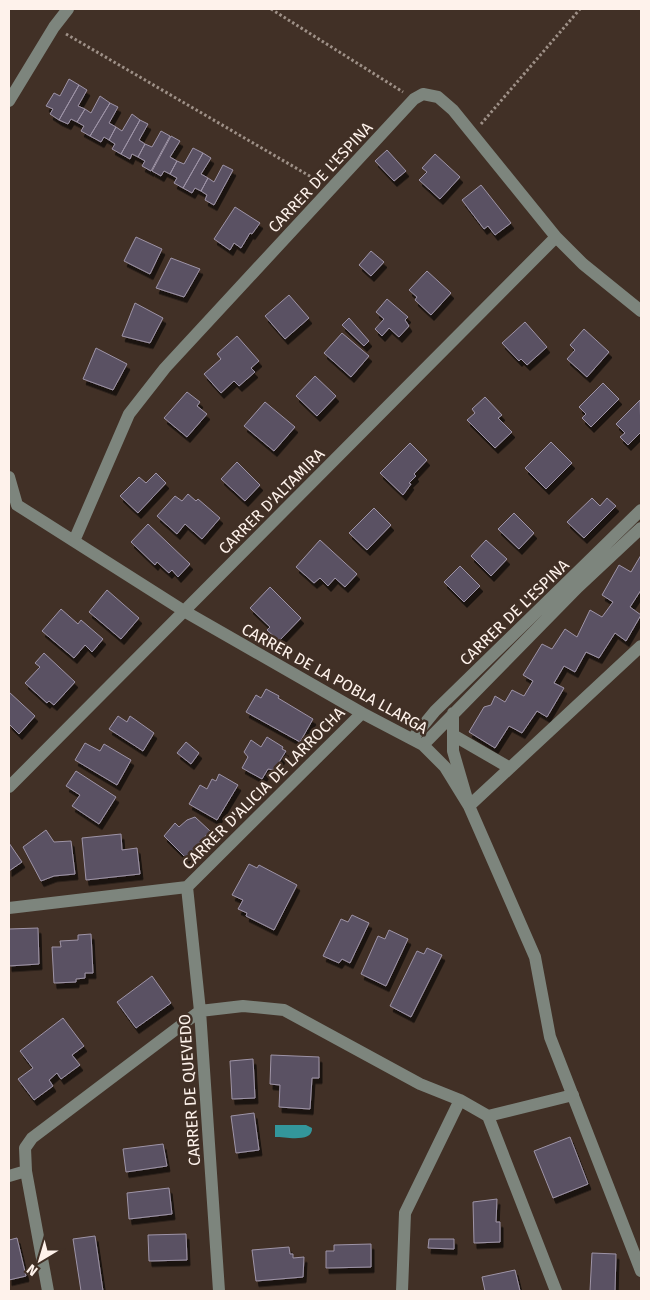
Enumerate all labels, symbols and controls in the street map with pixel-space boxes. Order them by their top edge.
street label: CARRER DE L'ESPINA [264,118,377,237]
street label: CARRER D'ALTAMIRA [215,444,329,558]
street label: CARRER DE L'ESPINA [456,555,573,669]
street label: CARRER DE LA POBLA LLARGA [238,619,432,738]
street label: CARRER D'ALICIA DE LARROCHA [178,703,349,873]
street label: CARRER DE QUEVEDO [175,1013,204,1167]
north arrow [15,1235,65,1285]
text: N [23,1260,41,1279]

